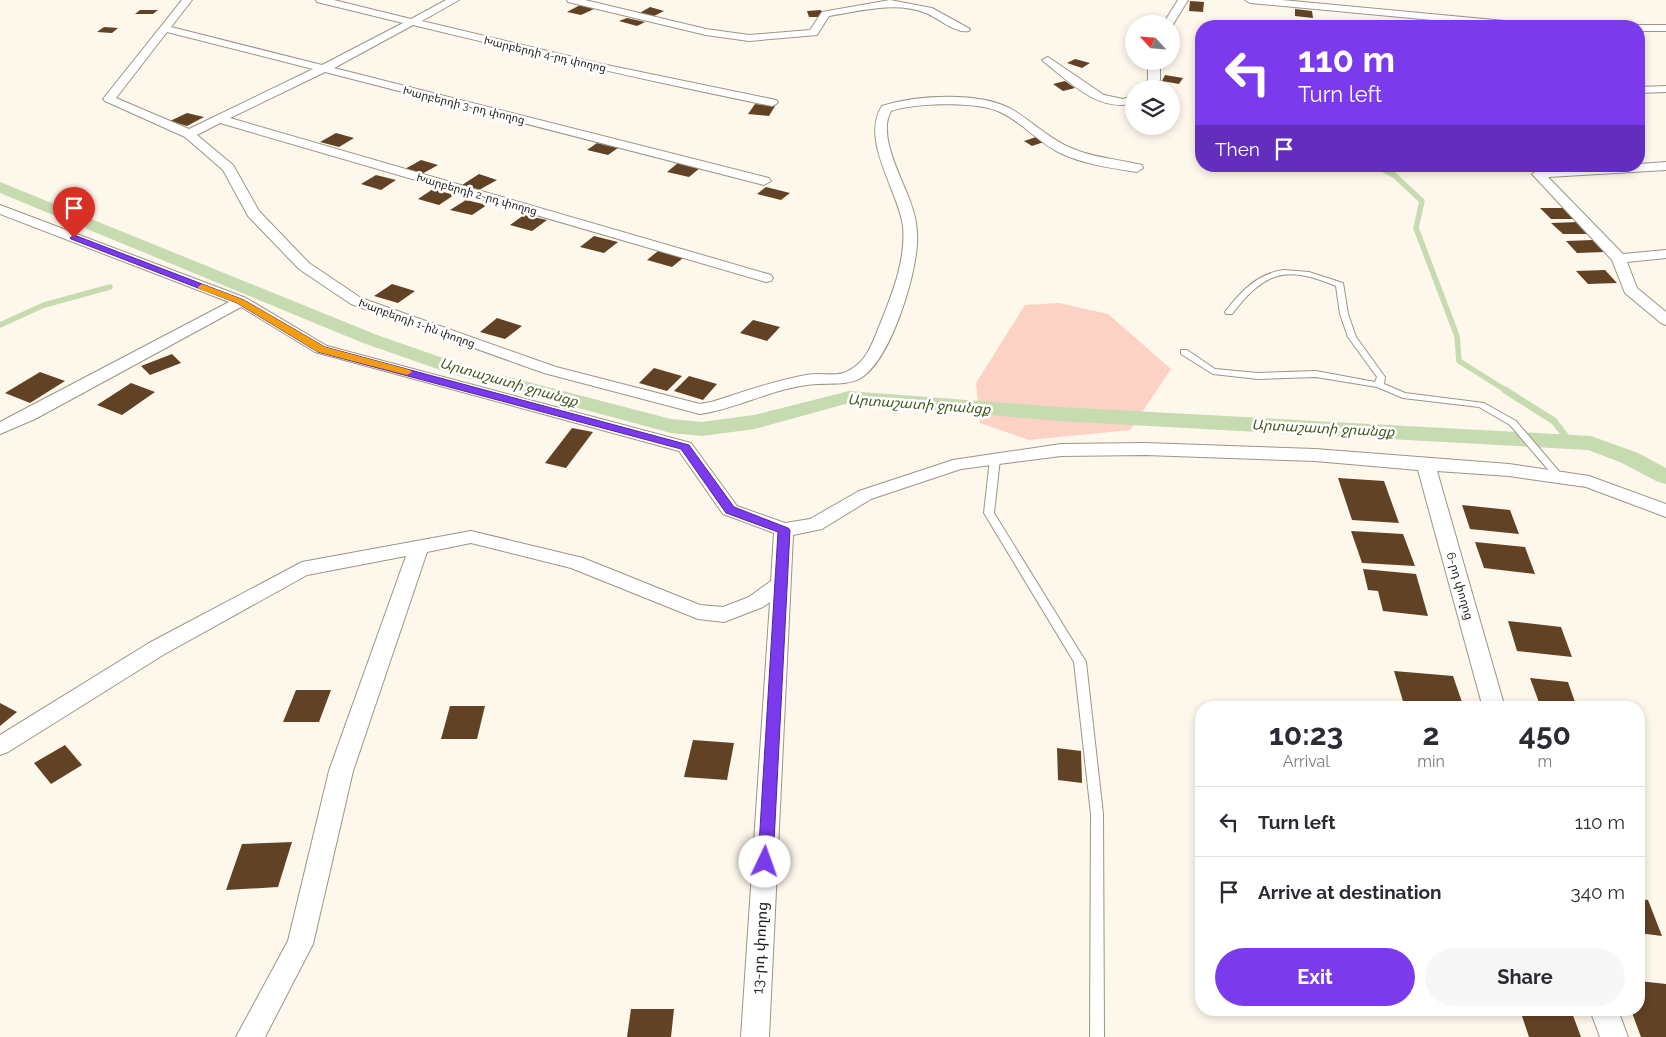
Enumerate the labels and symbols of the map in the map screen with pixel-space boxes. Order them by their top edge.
north arrow [1125,15,1180,70]
street label: Խարբերդի 4-րդ փողոց [482,34,607,75]
street label: Խարբերդի 3-րդ փողոց [402,84,526,127]
street label: Խարբերդի 2-րդ փողոց [415,171,539,218]
pin [53,187,95,238]
street label: Խարբերդի 1-ին փողոց [357,296,477,351]
water label: Արտաշատի ջրանցք [438,355,581,411]
water label: Արտաշատի ջրանցք [847,391,992,418]
water label: Արտաշատի ջրանցք [1251,416,1395,441]
street label: 6-րդ փողոց [1444,551,1476,621]
position arrow [738,835,790,887]
street label: 13-րդ փողոց [749,901,771,995]

